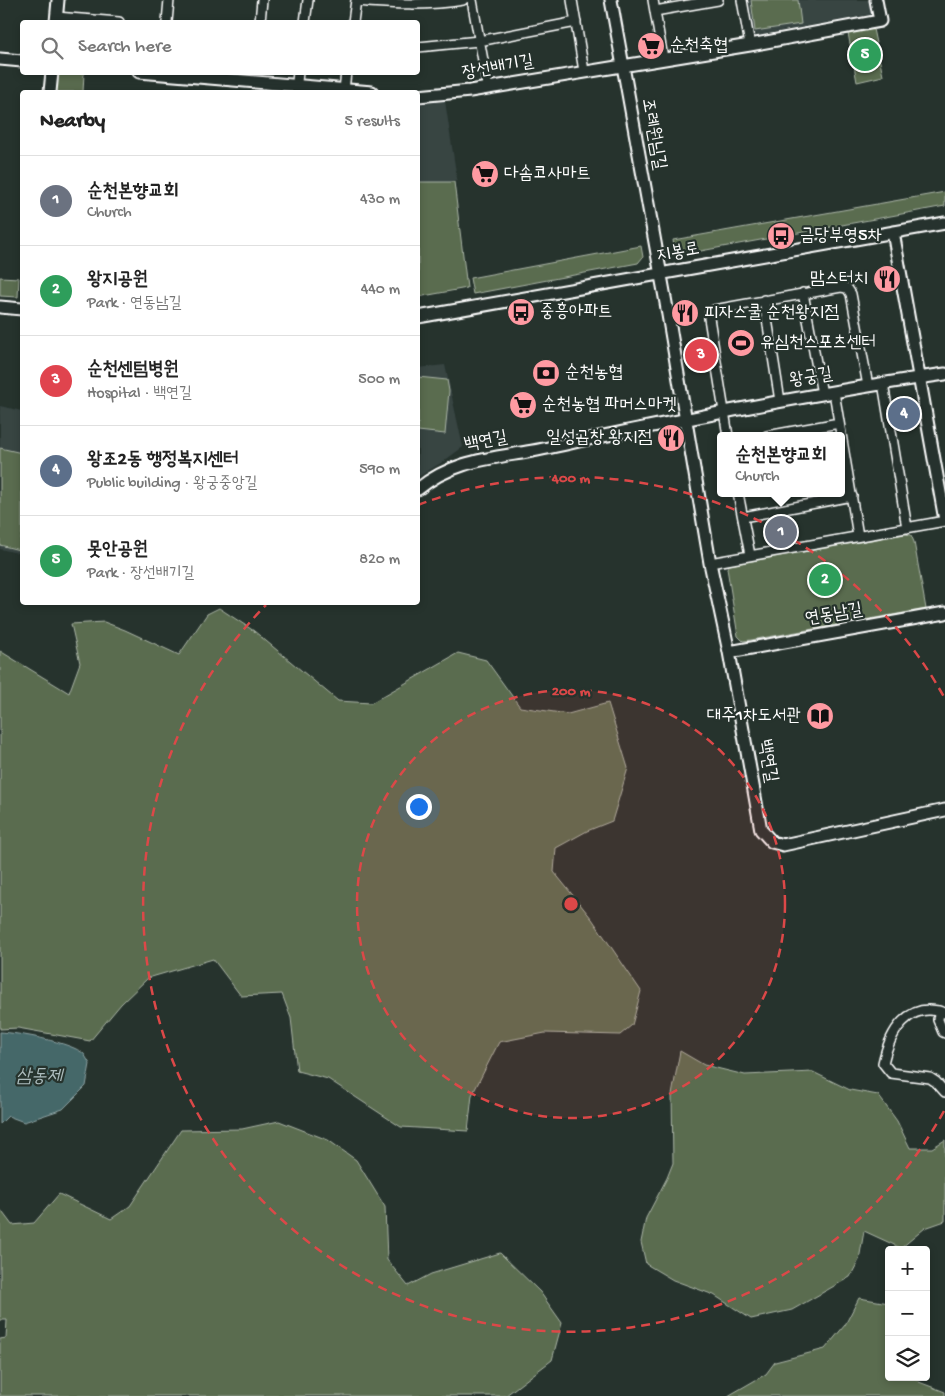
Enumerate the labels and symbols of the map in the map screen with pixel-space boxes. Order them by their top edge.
supermarket icon: 순천축협 [636,31,666,61]
place label: 순천축협 [670,36,728,57]
pin: 5 [849,36,881,74]
street label: 장선배기길 [461,51,536,85]
street label: 조례원님길 [636,97,670,172]
supermarket icon: 다솜코사마트 [470,159,500,189]
place label: 다솜코사마트 [504,164,591,185]
bus stop icon: 금당부영5차 [766,221,796,251]
place label: 금당부영5차 [800,226,882,247]
street label: 지봉로 [655,239,701,267]
restaurant icon: 맘스터치 [872,264,902,294]
place label: 맘스터치 [810,269,868,290]
bus stop icon: 중흥아파트 [506,297,536,327]
restaurant icon: 피자스쿨 순천왕지점 [670,298,700,328]
place label: 중흥아파트 [540,301,612,323]
place label: 피자스쿨 순천왕지점 [704,303,839,324]
sports icon: 유심천스포츠센터 [726,328,756,358]
place label: 유심천스포츠센터 [760,333,876,354]
pin: 3 [685,336,717,374]
bank icon: 순천농협 [531,358,561,388]
place label: 순천농협 [565,363,623,384]
street label: 왕궁길 [788,364,835,392]
supermarket icon: 순천농협 파머스마켓 [508,390,538,420]
place label: 순천농협 파머스마켓 [542,395,677,416]
pin: 4 [888,395,920,433]
restaurant icon: 일성곱창 왕지점 [656,423,686,453]
street label: 백연길 [463,427,510,456]
place label: 일성곱창 왕지점 [546,428,653,449]
text: 400 m [551,470,591,488]
pin: 1 [765,513,797,551]
pin: 2 [809,561,841,599]
street label: 연동남길 [804,600,865,630]
text: 200 m [552,683,591,701]
library icon: 대주1차도서관 [805,701,835,731]
place label: 대주1차도서관 [707,706,801,727]
street label: 백연길 [753,738,781,785]
your location [406,794,432,820]
centre of rings [562,895,580,913]
water label: 삼동제 [16,1066,65,1089]

